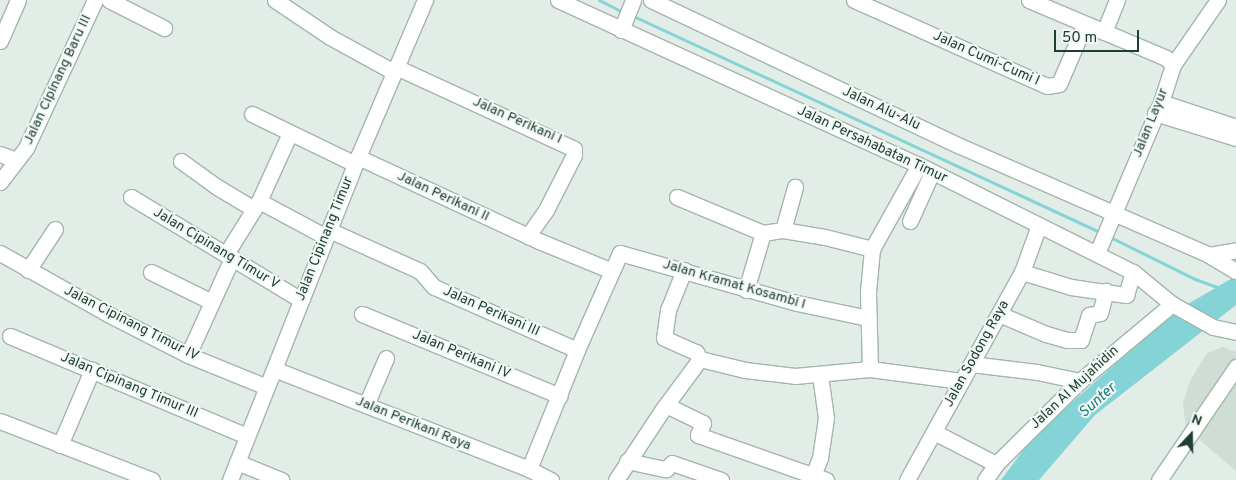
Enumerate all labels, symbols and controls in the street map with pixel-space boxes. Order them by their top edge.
street label: Jalan Cipinang Baru III [21,12,95,148]
scale bar [1056,20,1141,52]
street label: Jalan Cumi-Cumi I [930,28,1042,90]
text: 50 m [1062,29,1097,48]
street label: Jalan Alu-Alu [839,83,923,135]
street label: Jalan Layur [1129,86,1173,160]
street label: Jalan Perikani I [470,94,564,148]
street label: Jalan Persahabatan Timur [794,103,950,187]
street label: Jalan Perikani II [394,168,492,226]
street label: Jalan Cipinang Timur [292,174,358,304]
street label: Jalan Cipinang Timur V [149,204,283,294]
street label: Jalan Kramat Kosambi I [661,257,807,313]
street label: Jalan Cipinang Timur IV [61,283,201,365]
street label: Jalan Perikani III [440,283,542,341]
street label: Jalan Sodong Raya [941,298,1013,410]
street label: Jalan Perikani IV [409,327,513,383]
street label: Jalan Al Mujahidin [1027,343,1123,433]
street label: Jalan Cipinang Timur III [57,349,201,423]
water label: Sunter [1076,380,1120,422]
street label: Jalan Perikani Raya [353,393,473,455]
north arrow [1166,410,1216,460]
text: N [1189,411,1204,430]

